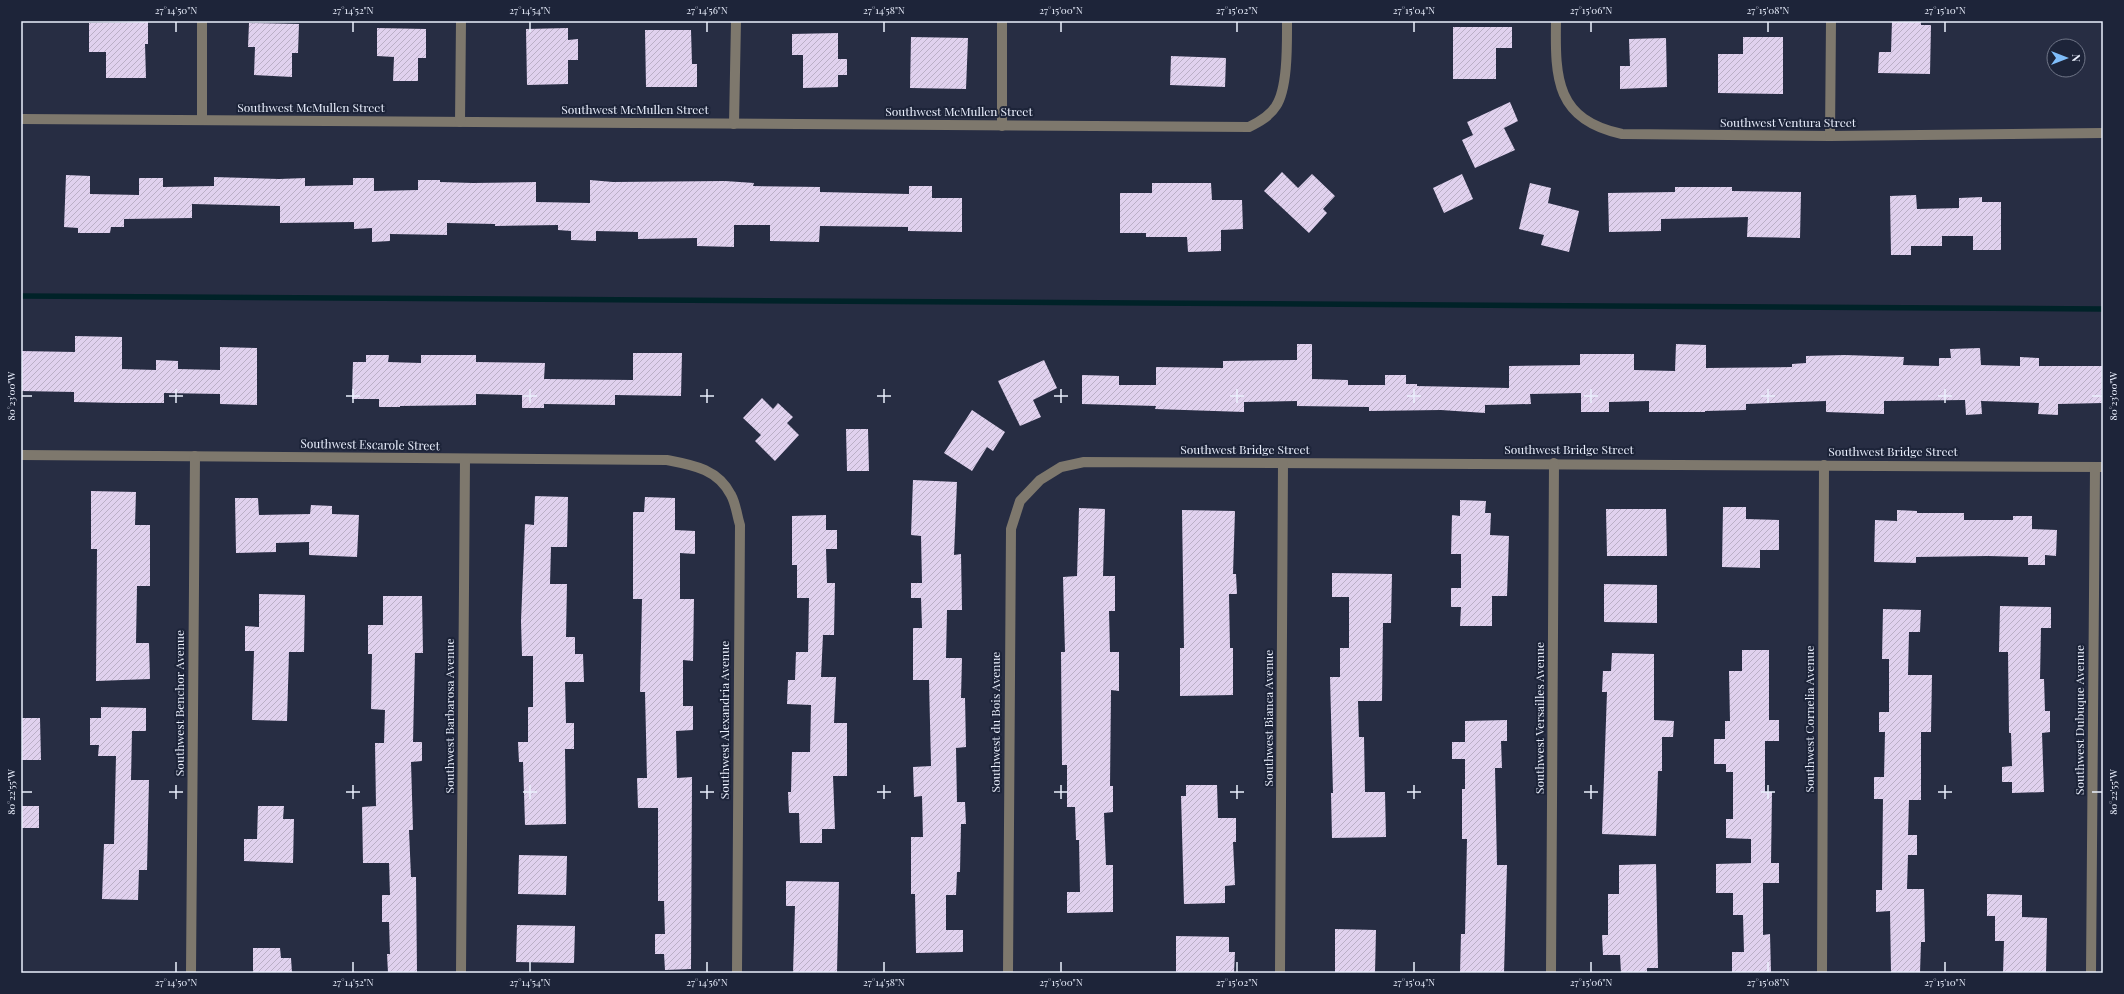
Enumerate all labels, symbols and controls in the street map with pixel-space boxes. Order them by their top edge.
text: 27°14'50"N [155,3,197,17]
text: 27°14'52"N [332,3,374,17]
text: 27°14'54"N [509,3,551,17]
text: 27°14'56"N [686,3,728,17]
text: 27°14'58"N [863,3,905,17]
text: 27°15'00"N [1039,3,1083,17]
text: 27°15'02"N [1216,3,1258,17]
text: 27°15'04"N [1393,3,1435,17]
text: 27°15'06"N [1570,3,1612,17]
text: 27°15'08"N [1747,3,1789,17]
text: 27°15'10"N [1924,3,1966,17]
north arrow [2046,38,2086,78]
text: N [2069,54,2084,62]
street label: Southwest McMullen Street [237,99,385,115]
street label: Southwest McMullen Street [561,101,709,117]
street label: Southwest McMullen Street [885,103,1033,119]
street label: Southwest Ventura Street [1720,114,1857,130]
text: 80°23'00"W [4,371,18,420]
text: 80°23'00"W [2106,371,2120,420]
street label: Southwest Escarole Street [300,435,441,453]
street label: Southwest Bridge Street [1180,441,1311,457]
street label: Southwest Bridge Street [1504,441,1635,457]
street label: Southwest Bridge Street [1828,443,1959,459]
street label: Southwest Benchor Avenue [171,630,187,776]
street label: Southwest Barbarosa Avenue [441,638,457,794]
street label: Southwest Alexandria Avenue [716,641,732,799]
street label: Southwest Versailles Avenue [1531,642,1547,794]
street label: Southwest Cornelia Avenue [1801,645,1817,793]
street label: Southwest Dubuque Avenue [2071,645,2087,795]
street label: Southwest Bianca Avenue [1260,650,1276,786]
street label: Southwest du Bois Avenue [987,652,1003,792]
text: 80°22'55"W [4,768,18,815]
text: 80°22'55"W [2106,768,2120,815]
text: 27°14'50"N [155,975,197,989]
text: 27°14'52"N [332,975,374,989]
text: 27°14'54"N [509,975,551,989]
text: 27°14'56"N [686,975,728,989]
text: 27°14'58"N [863,975,905,989]
text: 27°15'00"N [1039,975,1083,989]
text: 27°15'02"N [1216,975,1258,989]
text: 27°15'04"N [1393,975,1435,989]
text: 27°15'06"N [1570,975,1612,989]
text: 27°15'08"N [1747,975,1789,989]
text: 27°15'10"N [1924,975,1966,989]

